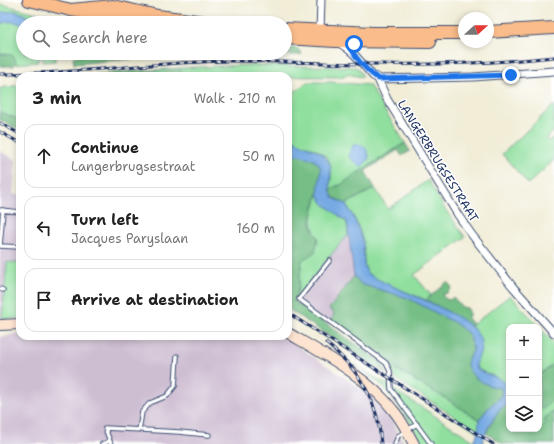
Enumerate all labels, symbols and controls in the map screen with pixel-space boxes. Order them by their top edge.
north arrow [458,12,494,48]
search box [16,16,292,60]
icon: search [30,27,52,49]
text: Search here [62,28,148,48]
route start [345,35,363,53]
route end [502,66,520,84]
text: 3 min [32,87,82,109]
text: Walk · 210 m [194,90,276,107]
street label: LANGERBRUGSESTRAAT [394,97,483,226]
text: Continue [71,138,139,158]
icon: ahead [33,145,55,167]
text: 50 m [242,148,275,165]
text: Langerbrugsestraat [71,158,195,175]
text: Turn left [71,210,139,230]
icon: left [33,217,55,239]
text: 160 m [237,220,275,237]
text: Jacques Paryslaan [71,230,188,247]
icon: arrive [33,289,55,311]
text: Arrive at destination [71,290,239,310]
map controls [506,324,542,432]
button: + [506,324,542,360]
button: − [506,360,542,396]
button: layers [506,396,542,432]

